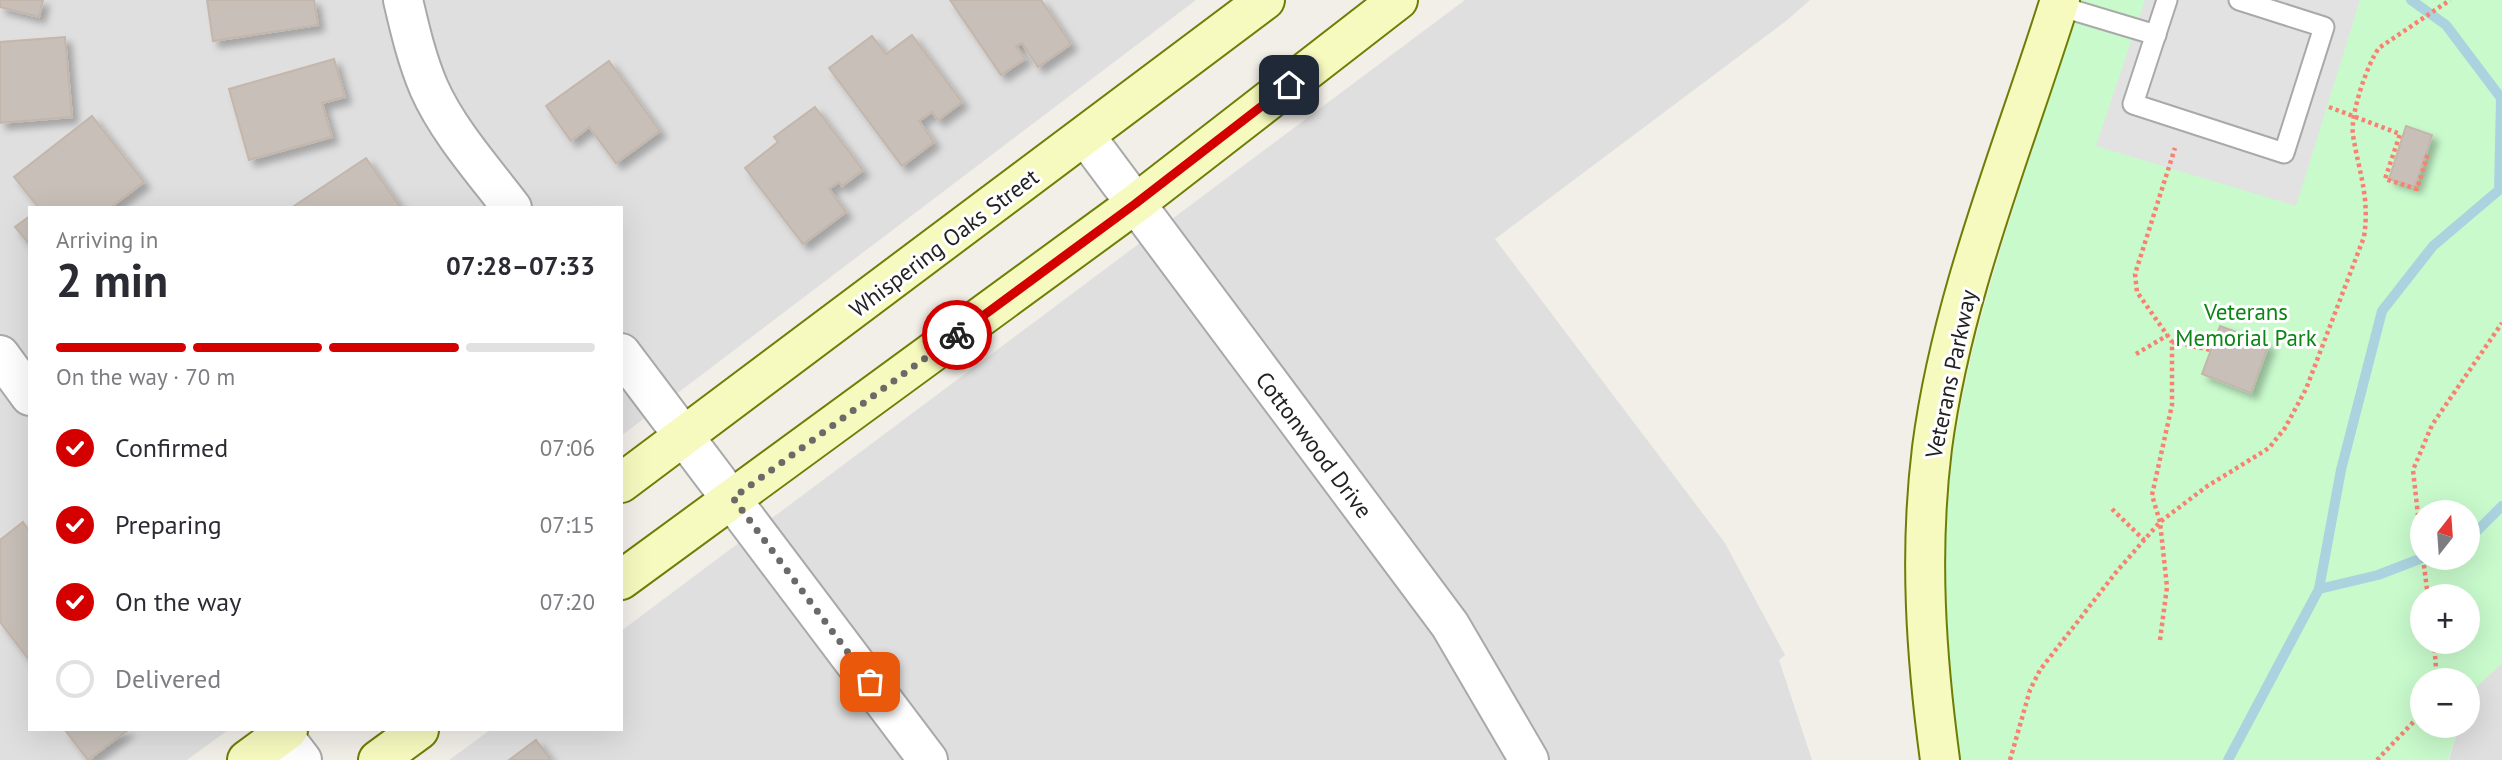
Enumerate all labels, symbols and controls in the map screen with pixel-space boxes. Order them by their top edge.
pin [1259,55,1319,115]
icon: home [1270,66,1308,104]
street label: Whispering Oaks Street [843,162,1044,323]
text: Arriving in [56,225,158,254]
text: 07:28–07:33 [446,249,595,282]
text: 2 min [56,250,168,310]
street label: Veterans Parkway [1918,287,1983,462]
park label: Veterans Memorial Park [2175,297,2317,352]
courier [922,300,992,370]
icon: bike [938,316,976,354]
text: On the way · 70 m [56,362,235,391]
street label: Cottonwood Drive [1250,366,1379,524]
icon: check [56,429,94,467]
text: Confirmed [115,431,228,464]
text: 07:06 [540,433,595,462]
north arrow [2410,500,2480,570]
map controls [2410,500,2480,738]
icon: check [56,506,94,544]
text: Preparing [115,508,222,541]
text: 07:15 [540,510,595,539]
icon: check [56,583,94,621]
button: + [2410,584,2480,654]
text: On the way [115,585,241,618]
text: 07:20 [540,587,595,616]
pin [840,652,900,712]
text: Delivered [115,662,221,695]
icon: bag [851,663,889,701]
button: − [2410,668,2480,738]

